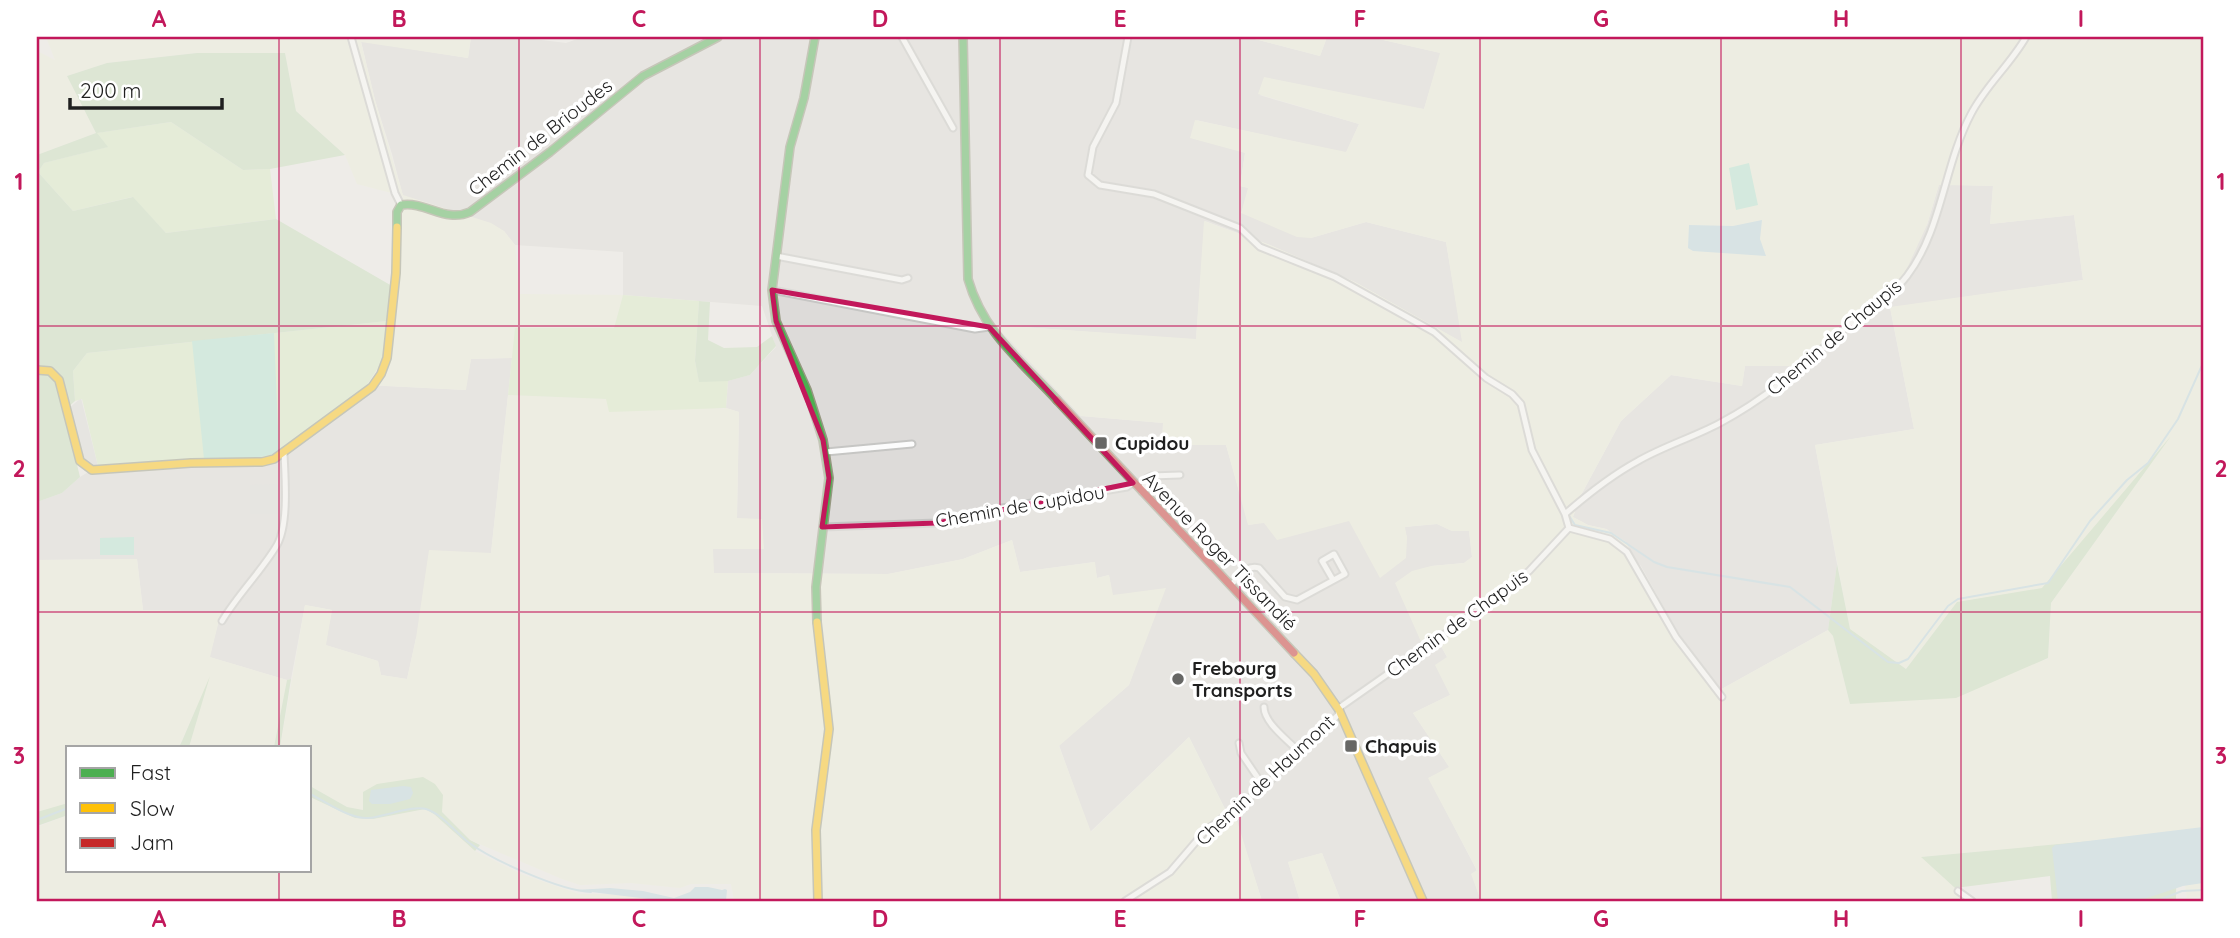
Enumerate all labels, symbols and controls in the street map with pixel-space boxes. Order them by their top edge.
text: A [152,4,167,33]
text: B [391,4,407,33]
text: C [632,4,646,33]
text: D [872,4,888,33]
text: E [1113,4,1127,33]
text: F [1354,4,1366,33]
text: G [1593,4,1609,33]
text: H [1833,4,1849,33]
text: I [2078,4,2084,33]
scale bar [70,66,222,110]
street label: Chemin de Brioudes [463,73,617,201]
text: 200 m [80,77,142,103]
text: 1 [15,167,23,196]
text: 1 [2217,167,2225,196]
street label: Chemin de Chaupis [1762,274,1906,400]
place label: Cupidou [1115,431,1189,455]
marker: Cupidou [1093,435,1109,451]
text: 2 [12,454,26,483]
text: 2 [2214,454,2228,483]
street label: Avenue Roger Tissandié [1138,467,1302,635]
street label: Chemin de Cupidou [933,479,1107,533]
street label: Chemin de Chapuis [1382,564,1532,682]
place label: Frebourg Transports [1192,656,1293,702]
marker: Frebourg Transports [1170,671,1186,687]
street label: Chemin de Haumont [1191,710,1339,850]
place label: Chapuis [1365,734,1437,758]
marker: Chapuis [1343,738,1359,754]
text: 3 [13,741,25,770]
text: 3 [2215,741,2227,770]
legend [66,746,312,872]
text: Fast [130,759,171,785]
text: Slow [130,795,175,821]
text: Jam [130,829,174,855]
text: A [152,904,167,933]
text: B [391,904,407,933]
text: C [632,904,646,933]
text: D [872,904,888,933]
text: E [1113,904,1127,933]
text: F [1354,904,1366,933]
text: G [1593,904,1609,933]
text: H [1833,904,1849,933]
text: I [2078,904,2084,933]

